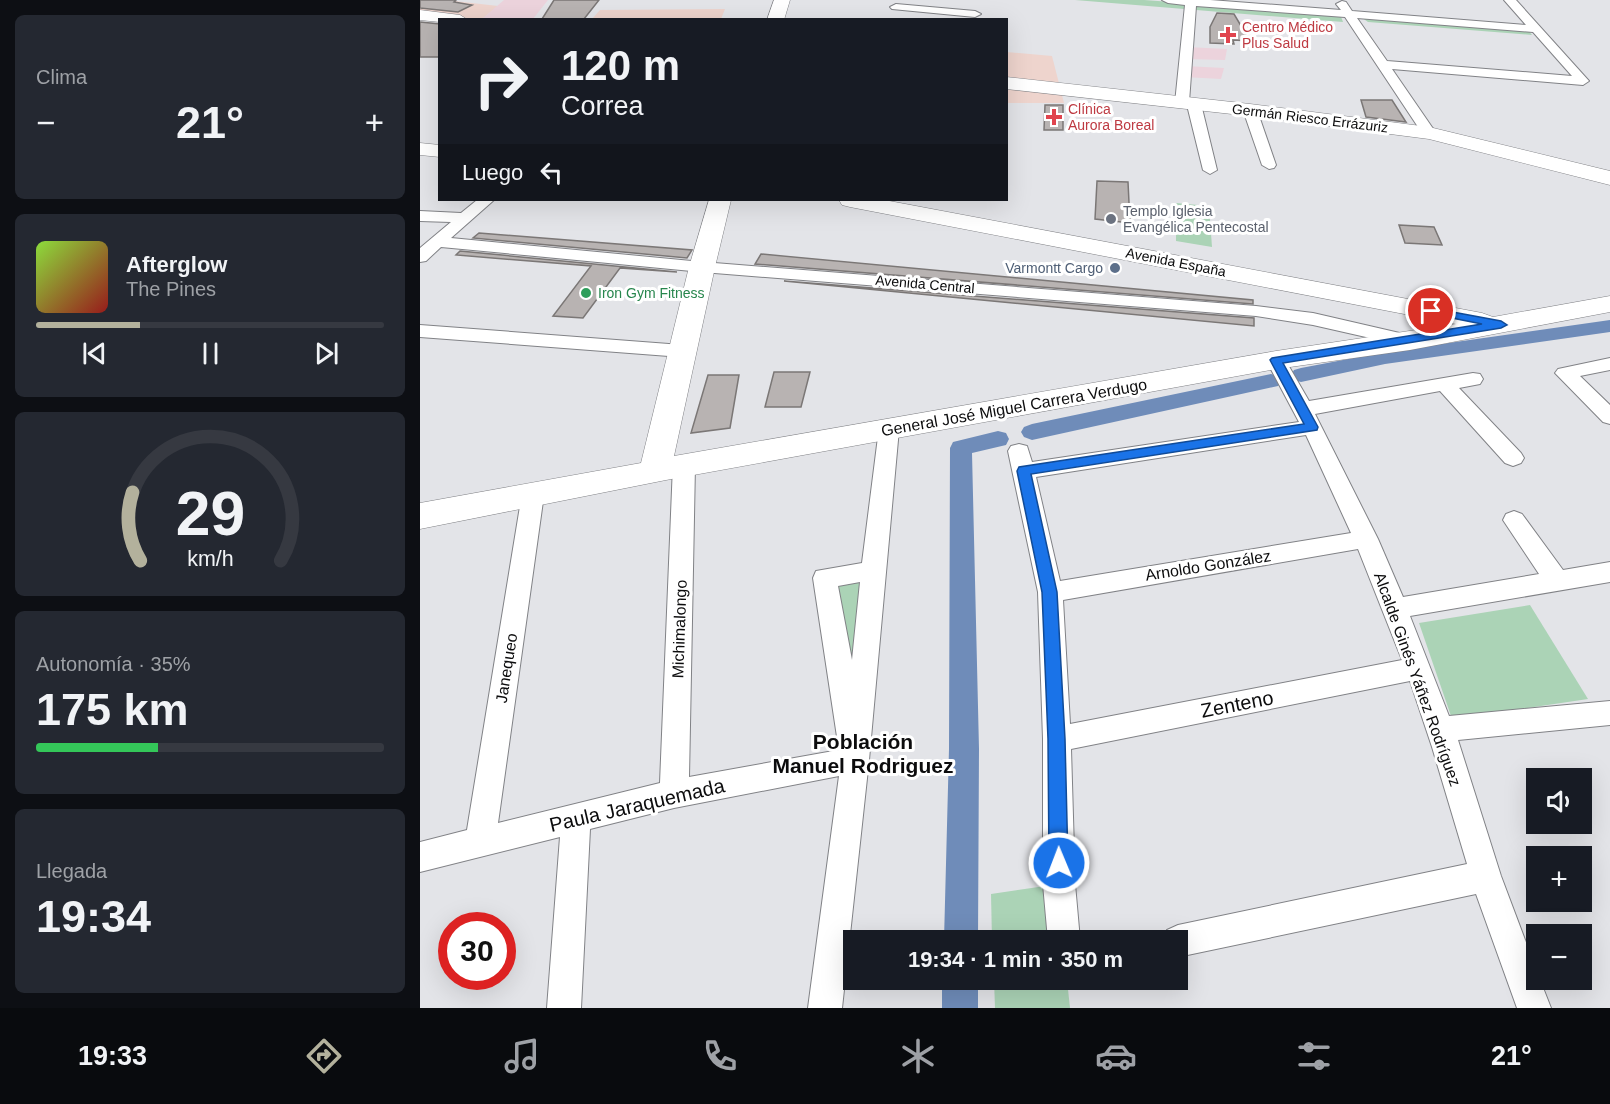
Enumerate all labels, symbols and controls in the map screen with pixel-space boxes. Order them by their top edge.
place label: Centro Médico Plus Salud [1242,19,1333,51]
marker: Centro Médico Plus Salud [1219,26,1237,44]
icon: right [462,42,540,120]
text: 120 m [561,42,680,89]
text: Clima [36,66,87,88]
text: Correa [561,91,644,121]
text: 21° [176,97,244,148]
street label: Germán Riesco Errázuriz [1231,100,1389,136]
place label: Clínica Aurora Boreal [1068,101,1154,133]
text: − [36,104,55,141]
text: + [365,104,384,141]
marker: Clínica Aurora Boreal [1045,108,1063,126]
icon: left [535,156,568,189]
text: Luego [462,160,523,185]
place label: Templo Iglesia Evangélica Pentecostal [1123,203,1269,235]
marker: Templo Iglesia Evangélica Pentecostal [1104,212,1118,226]
street label: Avenida España [1125,244,1228,280]
text: Afterglow [126,252,227,277]
place label: Varmontt Cargo [1005,260,1103,276]
marker: Varmontt Cargo [1108,261,1122,275]
street label: Avenida Central [875,272,975,296]
text: The Pines [126,278,216,300]
place label: Iron Gym Fitness [598,285,705,301]
pin [1405,285,1456,336]
marker: Iron Gym Fitness [579,286,593,300]
icon: arrive [1414,294,1447,327]
icon: previous [78,337,111,370]
icon: pause [194,337,227,370]
icon: next [310,337,343,370]
street label: General José Miguel Carrera Verdugo [880,376,1148,439]
text: 29 [175,479,245,548]
text: km/h [187,547,233,571]
street label: Arnoldo González [1144,547,1272,584]
street label: Alcalde Ginés Yáñez Rodríguez [1371,570,1464,789]
street label: Michimalongo [669,579,690,679]
street label: Janequeo [493,632,520,704]
text: Autonomía · 35% [36,653,191,675]
text: 175 km [36,684,189,735]
street label: Zenteno [1199,686,1275,722]
district label: Población Manuel Rodriguez [773,730,953,777]
map controls [1526,768,1592,990]
button: sound [1526,768,1592,834]
street label: Paula Jaraquemada [547,774,728,836]
position arrow [1027,831,1091,895]
button: + [1526,846,1592,912]
text: Llegada [36,860,107,882]
text: 19:34 [36,891,151,942]
speed limit sign: 30 [438,912,516,990]
button: − [1526,924,1592,990]
text: 19:34 · 1 min · 350 m [908,947,1123,972]
icon: directions [303,1035,345,1077]
icon: music [501,1035,543,1077]
icon: phone [699,1035,741,1077]
icon: climate [897,1035,939,1077]
icon: car [1095,1035,1137,1077]
icon: filters [1293,1035,1335,1077]
text: 19:33 [78,1041,147,1071]
text: 21° [1491,1041,1532,1071]

